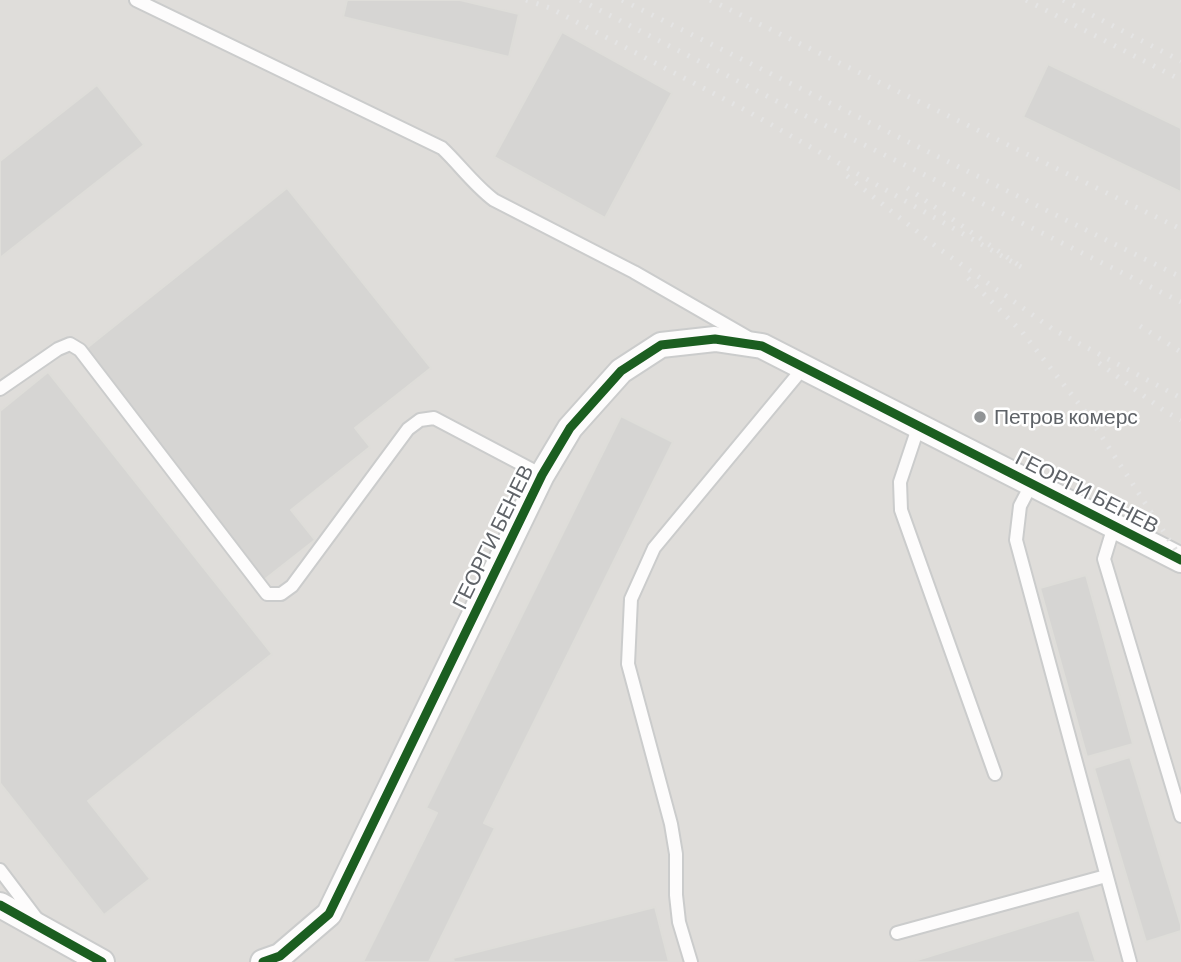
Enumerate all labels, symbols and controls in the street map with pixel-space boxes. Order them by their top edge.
place label: Петров комерс [994,404,1138,430]
marker: Петров комерс [972,409,988,425]
street label: ГЕОРГИ БЕНЕВ [1011,445,1163,539]
street label: ГЕОРГИ БЕНЕВ [447,461,539,613]

